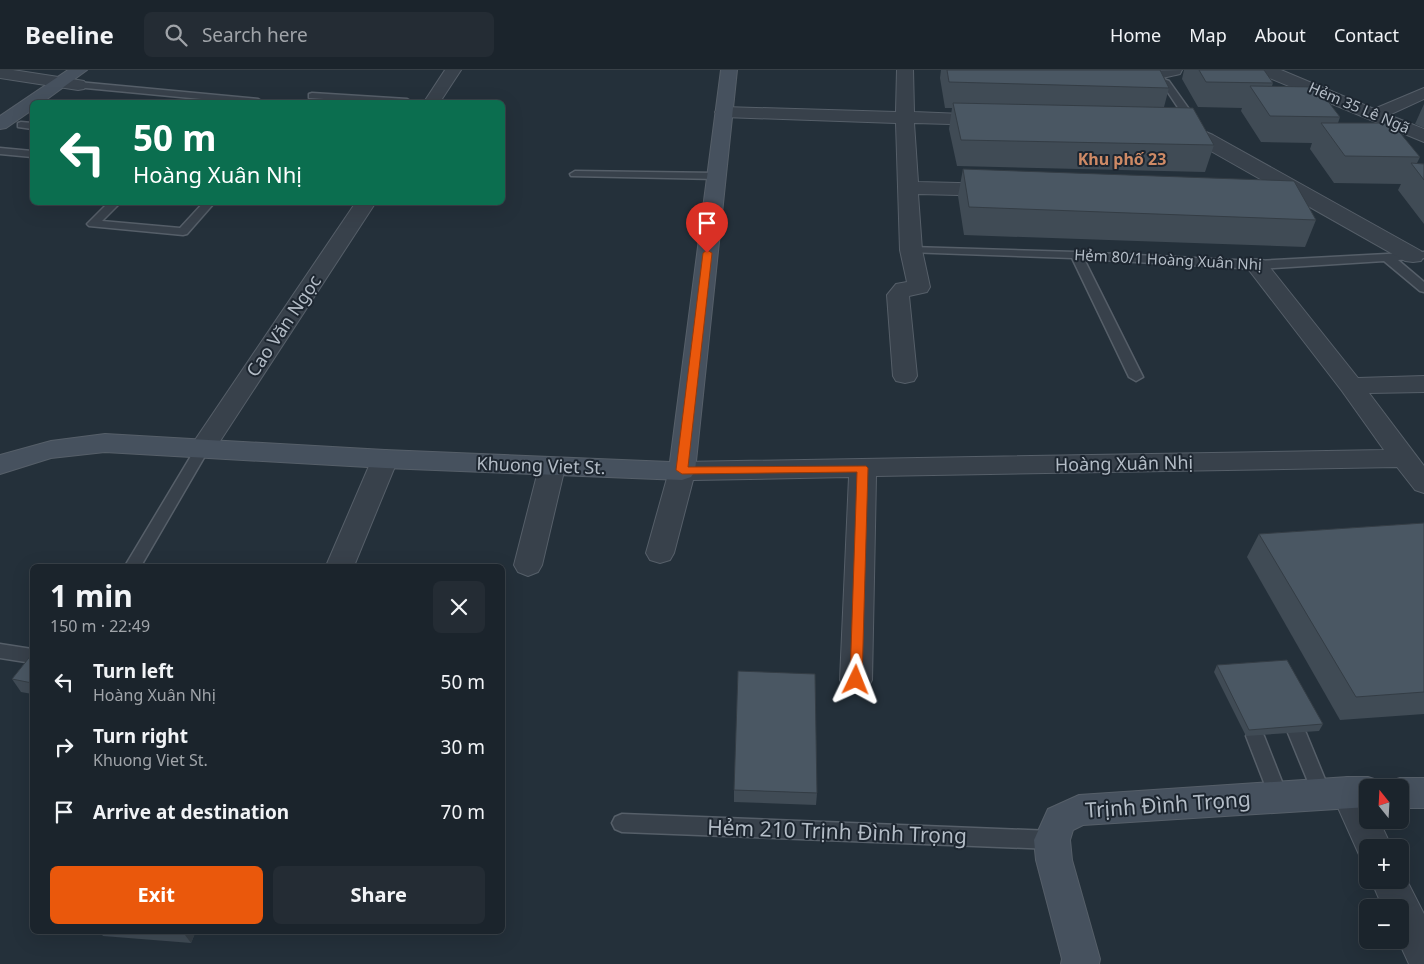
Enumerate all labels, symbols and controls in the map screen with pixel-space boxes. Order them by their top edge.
search box [144,12,494,57]
text: Beeline [25,18,114,51]
icon: search [162,21,190,49]
text: Search here [202,22,308,48]
text: Home [1110,23,1161,47]
text: Map [1189,23,1227,47]
text: About [1255,23,1306,47]
text: Contact [1334,23,1399,47]
street label: Hẻm 35 Lê Ngã [1306,77,1413,137]
text: 50 m [133,114,216,161]
icon: left [50,120,115,185]
district label: Khu phố 23 [1078,148,1166,170]
text: Hoàng Xuân Nhị [133,159,302,189]
pin [686,202,728,253]
icon: arrive [693,209,721,237]
street label: Hẻm 80/1 Hoàng Xuân Nhị [1074,244,1262,274]
street label: Cao Văn Ngọc [240,270,326,381]
street label: Hoàng Xuân Nhị [1055,450,1193,476]
street label: Khuong Viet St. [476,451,606,479]
text: 1 min [50,575,133,616]
button: close [433,581,485,633]
text: 150 m · 22:49 [50,615,150,637]
position arrow [829,653,881,705]
text: Turn left [93,658,174,684]
icon: left [50,668,78,696]
text: 50 m [441,669,485,695]
text: Hoàng Xuân Nhị [93,684,216,706]
text: Turn right [93,723,188,749]
icon: right [50,733,78,761]
text: 30 m [441,734,485,760]
text: Khuong Viet St. [93,749,208,771]
north arrow [1359,779,1409,829]
map controls [1359,779,1409,949]
street label: Trịnh Đình Trọng [1084,784,1252,824]
icon: arrive [50,798,78,826]
text: Arrive at destination [93,799,289,825]
text: 70 m [441,799,485,825]
street label: Hẻm 210 Trịnh Đình Trọng [707,812,967,850]
button: + [1359,839,1409,889]
button: Exit [50,866,263,924]
button: Share [273,866,485,924]
button: − [1359,899,1409,949]

